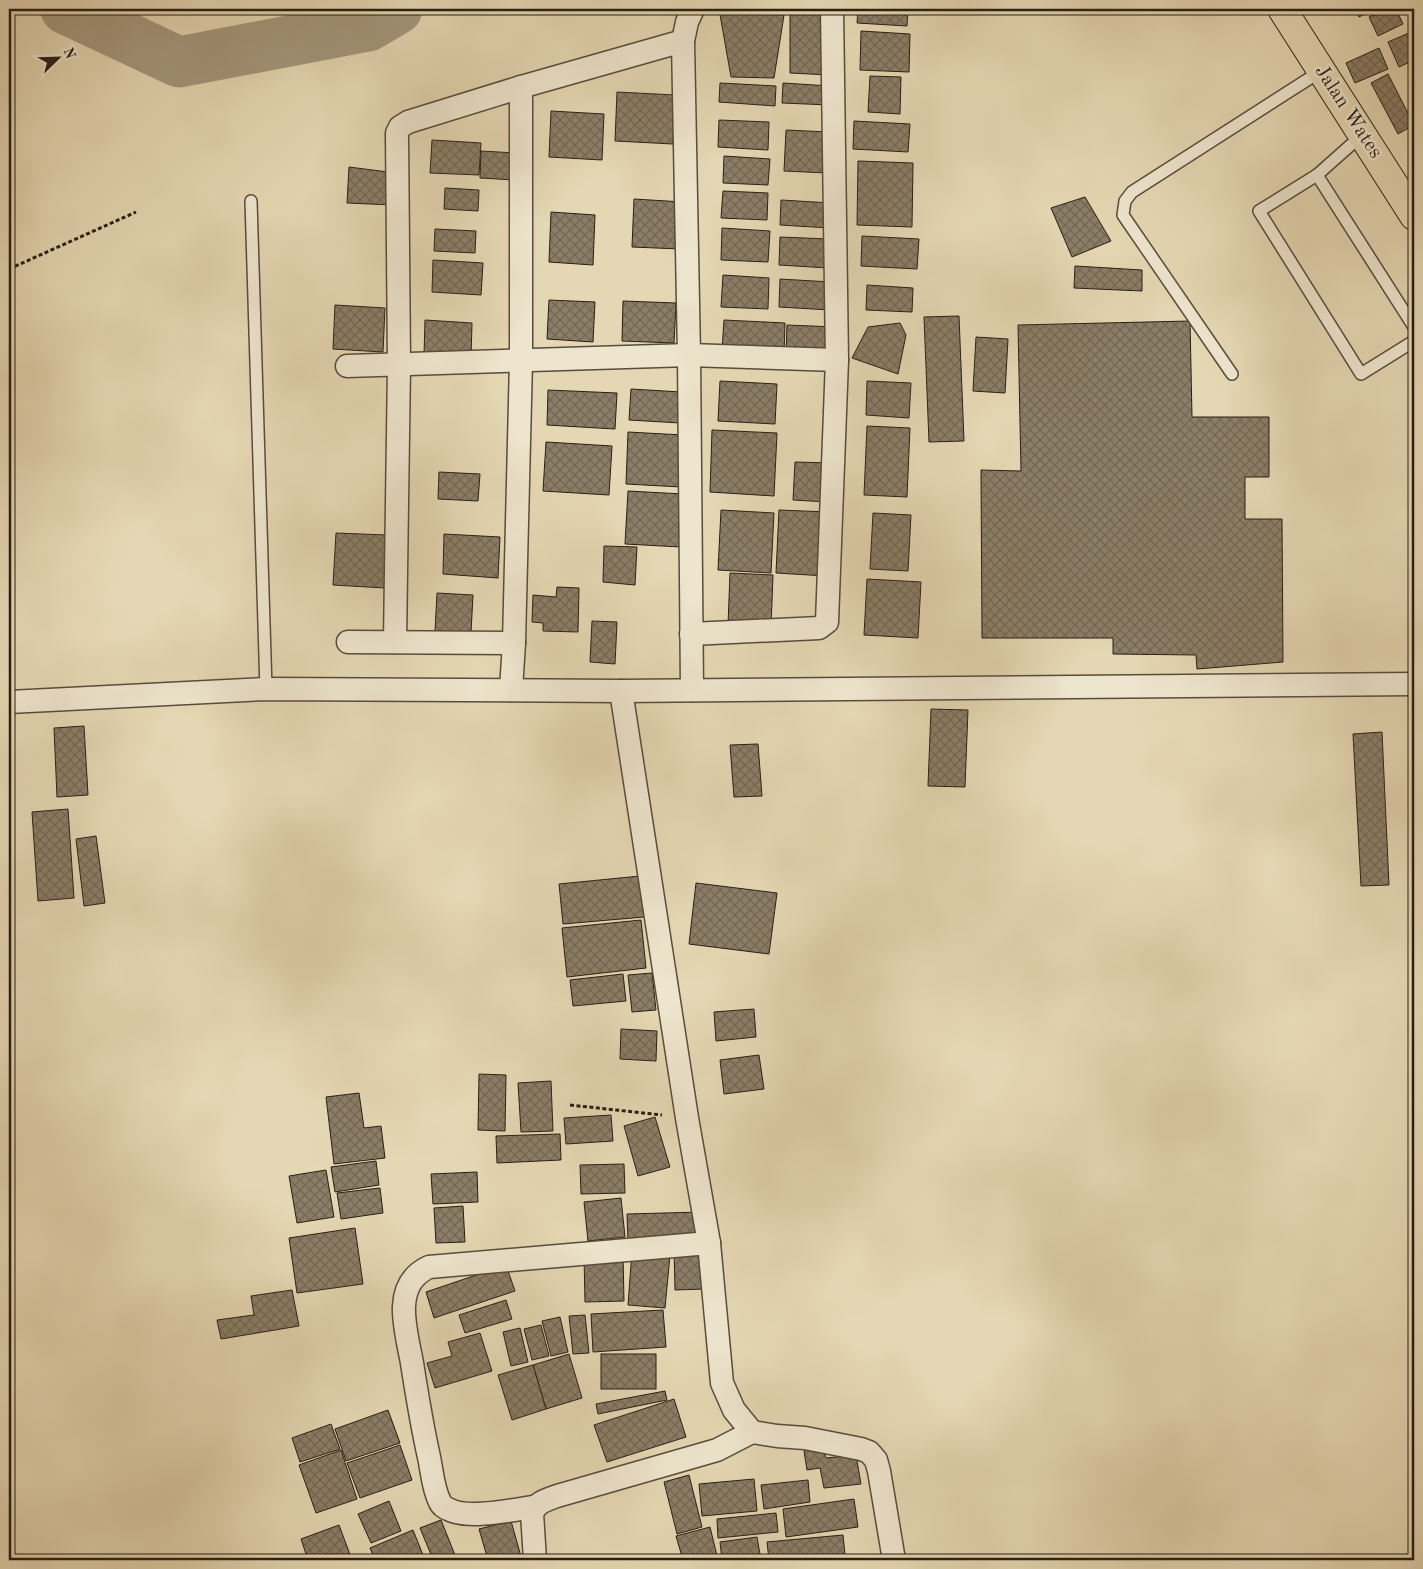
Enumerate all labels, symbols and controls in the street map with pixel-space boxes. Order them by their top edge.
north arrow [32,32,82,82]
text: N [61,46,78,61]
street label: Jalan Wates [1311,62,1385,162]

